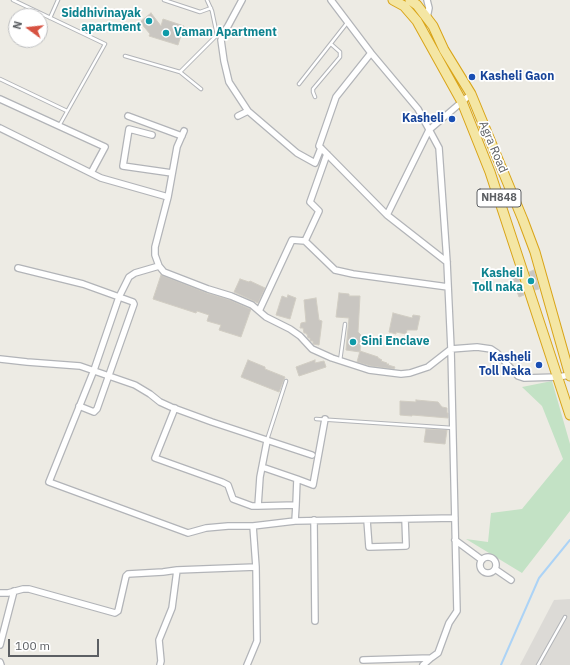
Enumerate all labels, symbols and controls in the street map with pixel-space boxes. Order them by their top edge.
place label: Siddhivinayak apartment [61,7,141,35]
north arrow [8,8,48,48]
marker: Siddhivinayak apartment [144,16,154,26]
text: N [10,19,25,31]
place label: Vaman Apartment [174,26,277,40]
marker: Vaman Apartment [161,28,171,38]
place label: Kasheli Gaon [480,70,554,84]
marker: Kasheli Gaon [467,72,477,82]
place label: Kasheli [402,112,444,126]
marker: Kasheli [447,114,457,124]
street label: Agra Road [476,119,510,175]
road number: NH848 [477,189,521,207]
place label: Kasheli Toll naka [472,267,523,295]
marker: Kasheli Toll naka [526,276,536,286]
place label: Sini Enclave [361,335,429,349]
marker: Sini Enclave [348,337,358,347]
place label: Kasheli Toll Naka [479,351,531,379]
marker: Kasheli Toll Naka [534,360,544,370]
scale bar [10,631,101,657]
text: 100 m [15,638,50,653]

